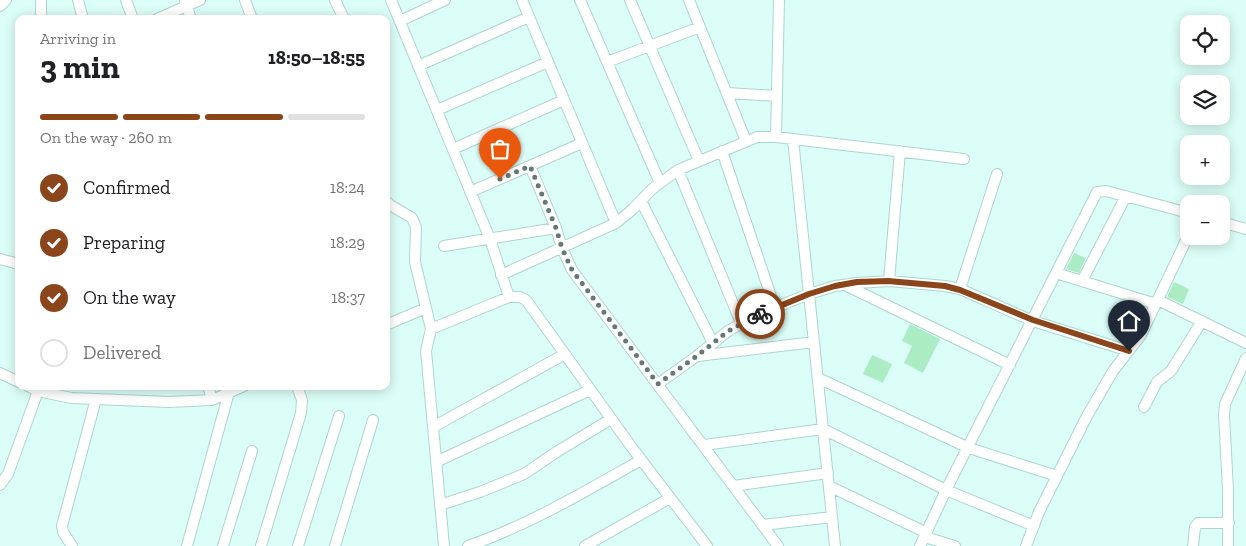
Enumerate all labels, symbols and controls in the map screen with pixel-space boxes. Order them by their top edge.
map controls [1180,15,1230,245]
button: locate [1180,15,1230,65]
text: Arriving in [40,29,116,48]
text: 18:50–18:55 [268,46,365,69]
text: 3 min [40,48,120,86]
button: layers [1180,75,1230,125]
text: On the way · 260 m [40,128,172,147]
pin [479,128,521,179]
icon: bag [486,135,514,163]
button: + [1180,135,1230,185]
icon: check [40,174,68,202]
text: Confirmed [83,176,170,199]
text: 18:24 [330,178,365,197]
button: − [1180,195,1230,245]
icon: check [40,229,68,257]
text: Preparing [83,231,165,254]
text: 18:29 [330,233,365,252]
icon: check [40,284,68,312]
text: On the way [83,286,176,309]
text: 18:37 [331,288,365,307]
courier [735,289,785,339]
icon: bike [746,300,774,328]
pin [1108,300,1150,351]
icon: home [1115,307,1143,335]
text: Delivered [83,341,161,364]

